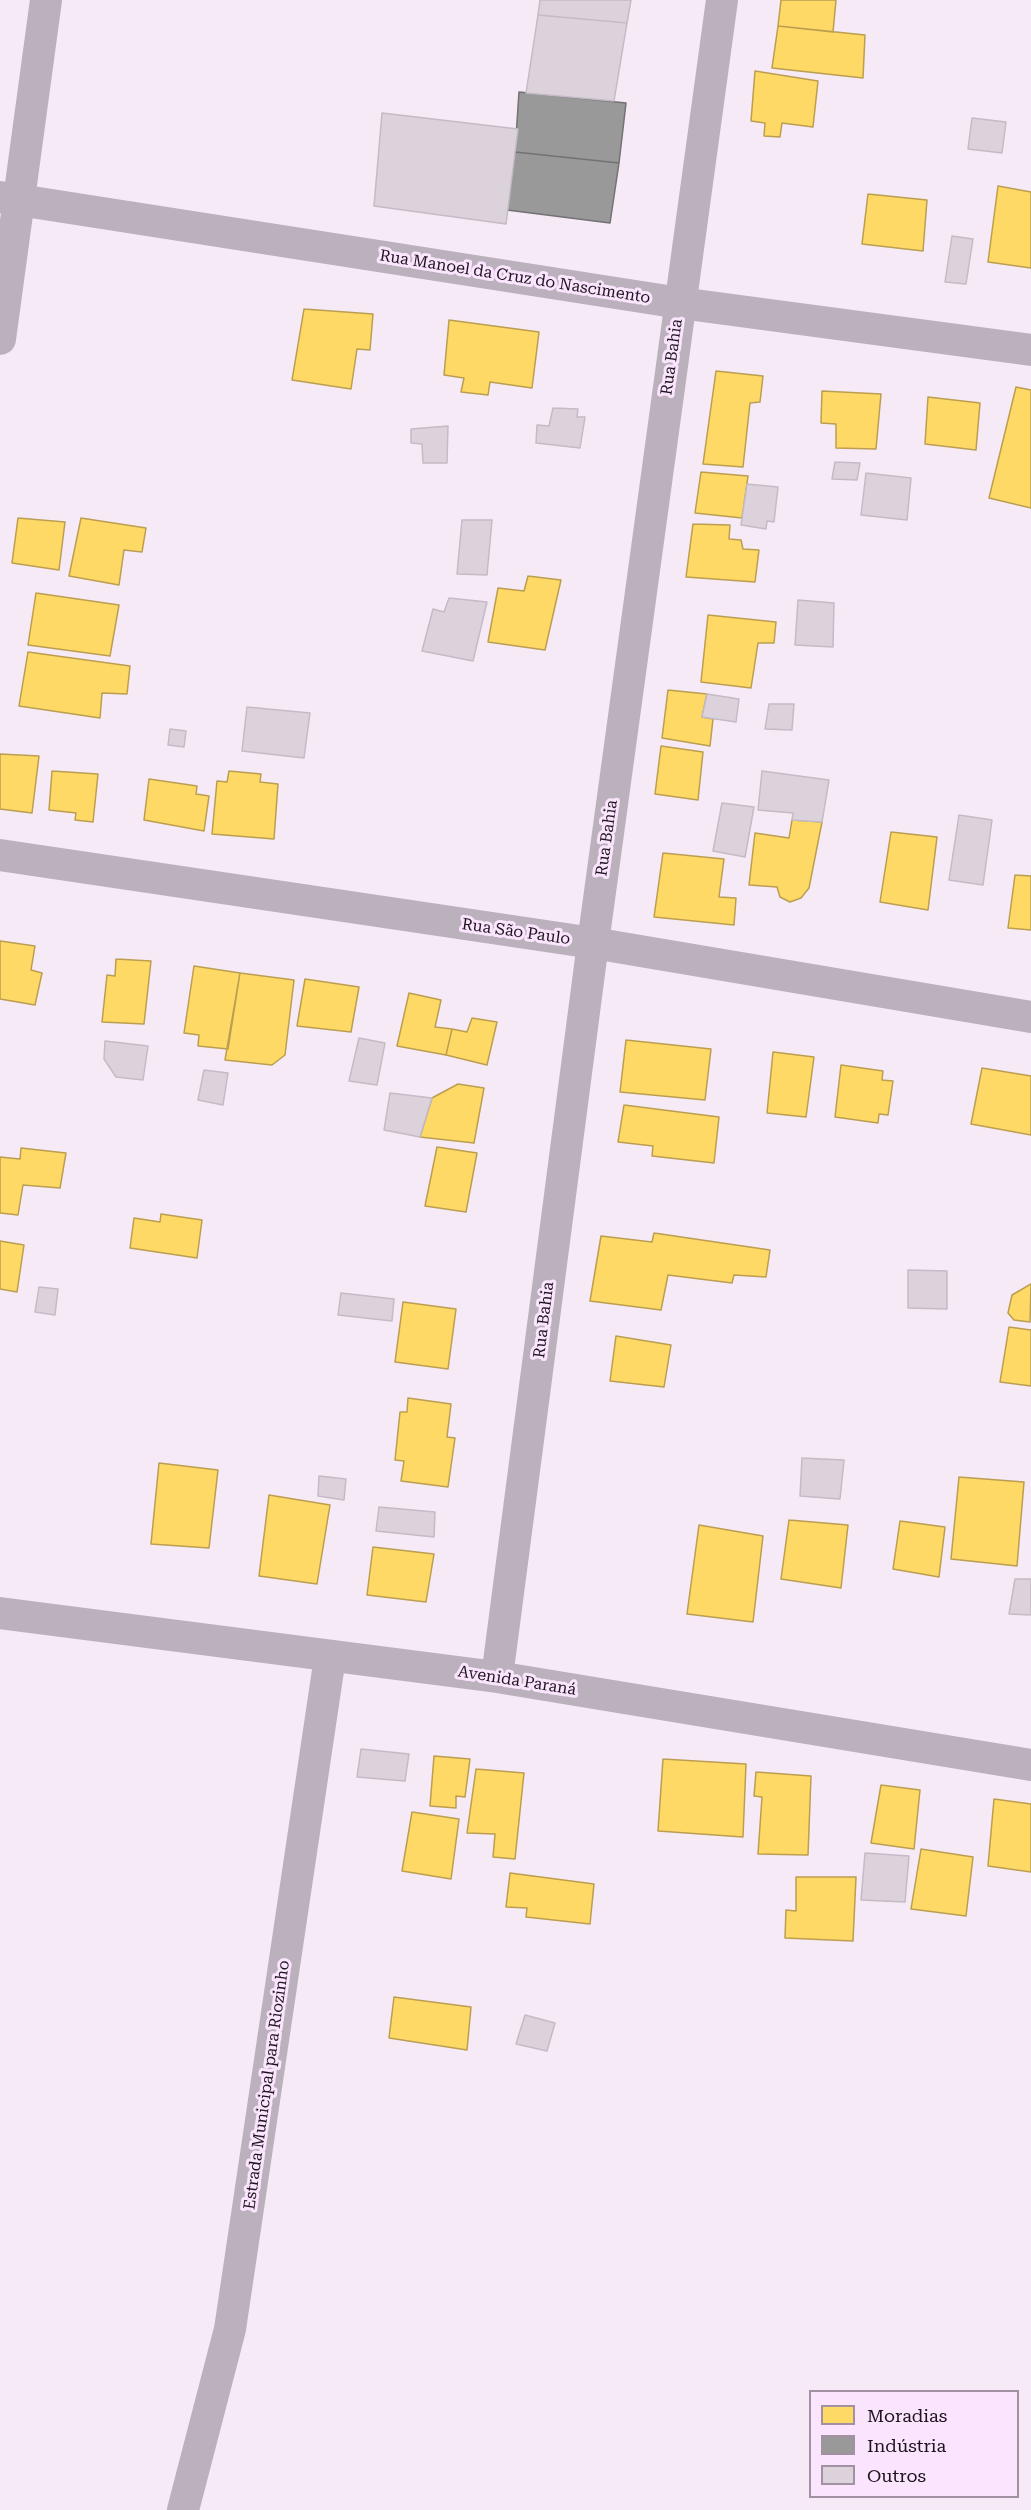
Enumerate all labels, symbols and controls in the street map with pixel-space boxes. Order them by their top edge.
street label: Rua Manoel da Cruz do Nascimento [378,246,652,308]
street label: Rua Bahia [657,318,687,396]
street label: Rua Bahia [592,799,622,877]
street label: Rua São Paulo [461,915,571,949]
street label: Rua Bahia [530,1281,558,1359]
street label: Avenida Paraná [457,1662,577,1700]
street label: Estrada Municipal para Riozinho [240,1959,294,2211]
legend [809,2390,1019,2498]
text: Moradias [867,2405,947,2426]
text: Indústria [867,2435,946,2456]
text: Outros [867,2465,926,2486]

